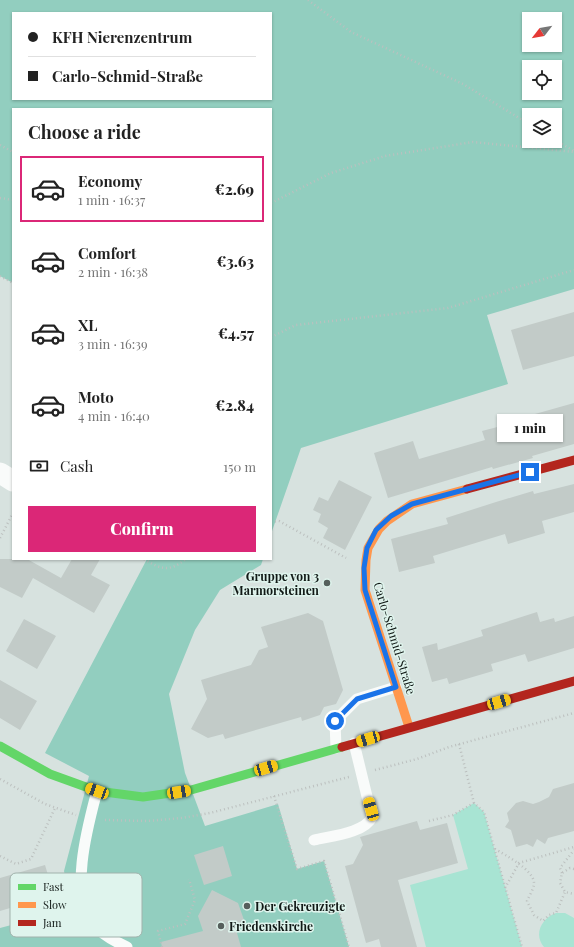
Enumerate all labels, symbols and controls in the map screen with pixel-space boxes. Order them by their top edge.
north arrow [522,12,562,52]
map controls [522,12,562,148]
text: KFH Nierenzentrum [52,27,192,47]
button: locate [522,60,562,100]
text: Carlo-Schmid-Straße [52,66,203,86]
button: layers [522,108,562,148]
text: Choose a ride [28,120,141,144]
icon: car [30,171,66,207]
text: Economy [78,171,142,191]
text: €2.69 [215,179,254,199]
text: 1 min · 16:37 [78,191,145,208]
icon: car [30,243,66,279]
text: Comfort [78,243,136,263]
text: €3.63 [217,251,254,271]
text: 2 min · 16:38 [78,263,148,280]
icon: car [30,315,66,351]
text: XL [78,315,98,335]
text: €4.57 [218,323,254,343]
text: 3 min · 16:39 [78,335,148,352]
icon: car [30,387,66,423]
text: Moto [78,387,114,407]
text: €2.84 [215,395,254,415]
text: 4 min · 16:40 [78,407,150,424]
callout: 1 min [497,414,563,442]
text: 1 min [514,419,546,436]
icon: cash [28,455,50,477]
text: Cash [60,456,93,476]
text: 150 m [223,458,256,475]
route end [521,463,539,481]
button: Confirm [28,506,256,552]
place label: Gruppe von 3 Marmorsteinen [233,568,320,598]
marker: Gruppe von 3 Marmorsteinen [322,578,332,588]
street label: Carlo-Schmid-Straße [370,580,420,696]
car [486,693,512,711]
route start [326,712,344,730]
car [355,730,381,748]
car [253,759,279,777]
car [84,781,110,801]
car [166,784,192,800]
car [362,796,380,822]
legend [10,873,142,937]
text: Fast [43,879,63,894]
text: Slow [43,897,67,912]
place label: Der Gekreuzigte [255,898,345,914]
marker: Der Gekreuzigte [242,901,252,911]
text: Jam [42,915,62,930]
place label: Friedenskirche [229,918,313,934]
marker: Friedenskirche [216,921,226,931]

